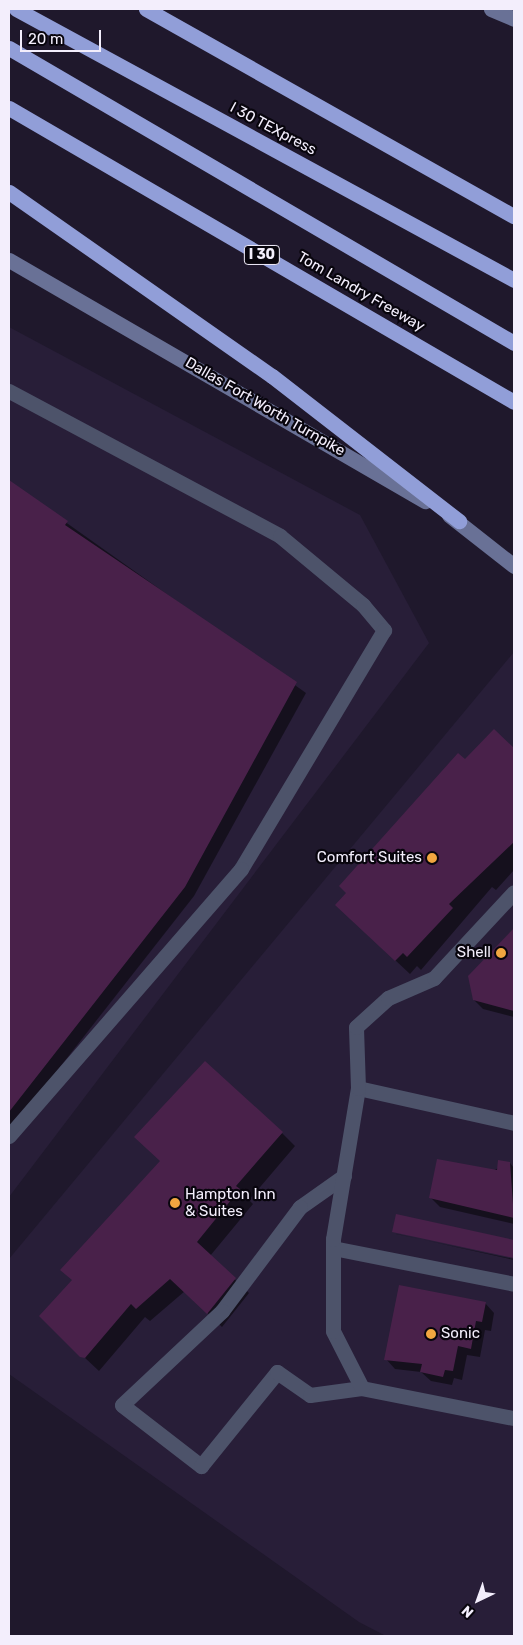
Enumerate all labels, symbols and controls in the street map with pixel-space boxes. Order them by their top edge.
scale bar [22,20,104,52]
text: 20 m [28,30,63,48]
street label: I 30 TEXpress [227,99,319,159]
road number: I 30 [243,244,281,266]
street label: Tom Landry Freeway [294,248,428,336]
street label: Dallas Fort Worth Turnpike [182,354,348,460]
place label: Comfort Suites [317,849,422,867]
marker: Comfort Suites [426,852,438,864]
place label: Shell [457,944,491,962]
marker: Shell [495,947,507,959]
place label: Hampton Inn & Suites [185,1185,276,1220]
marker: Hampton Inn & Suites [169,1197,181,1209]
place label: Sonic [441,1325,480,1343]
marker: Sonic [425,1328,437,1340]
north arrow [453,1575,503,1625]
text: N [458,1602,477,1621]

